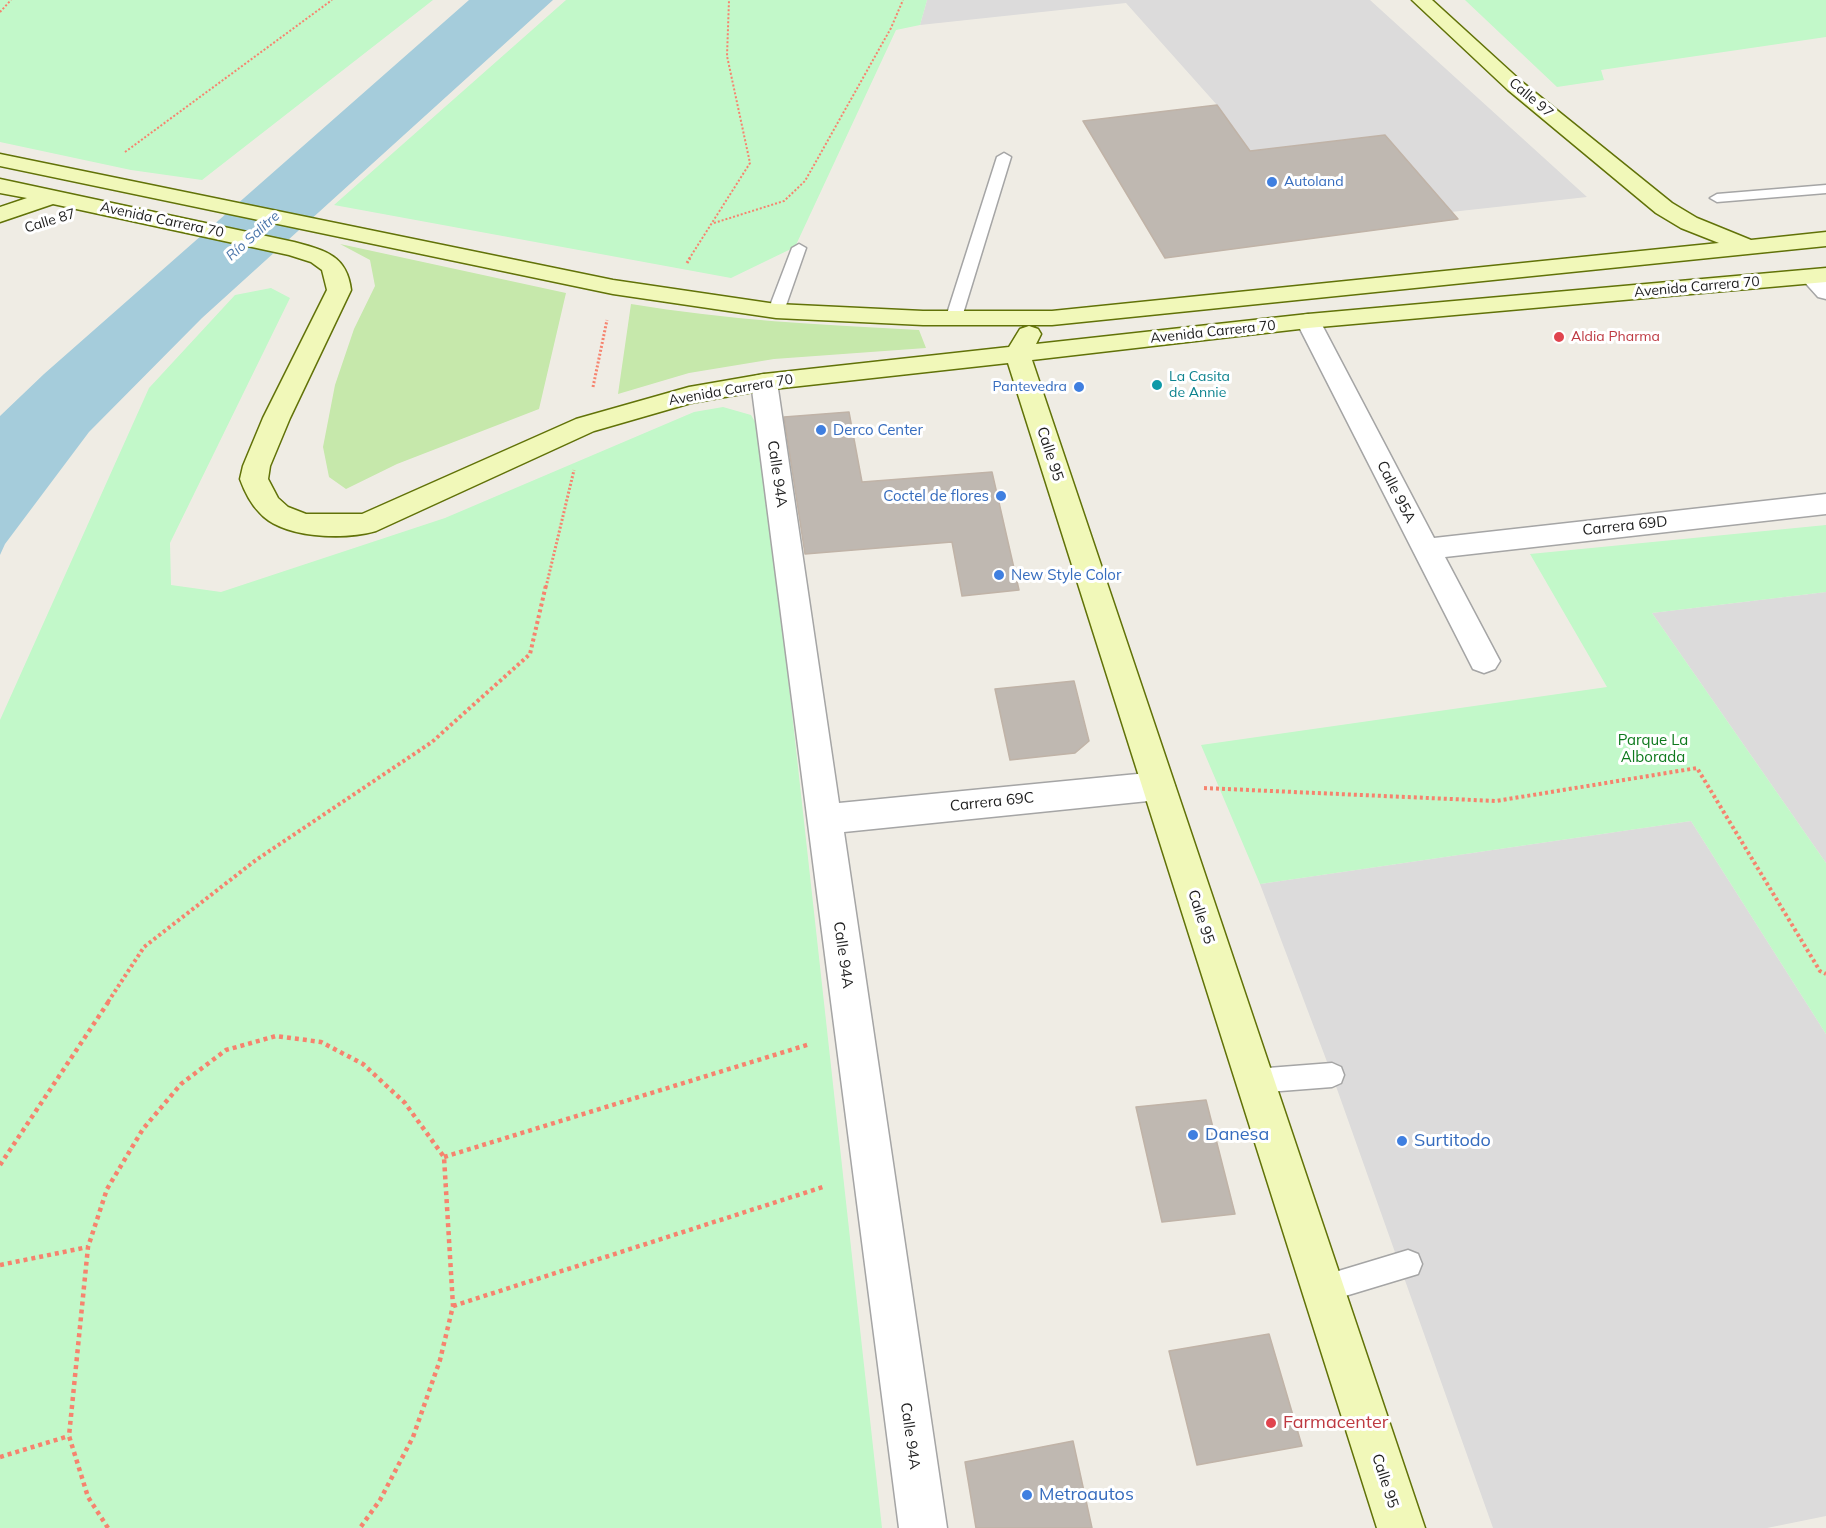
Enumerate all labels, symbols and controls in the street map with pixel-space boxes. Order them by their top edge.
street label: Calle 97 [1505,75,1557,121]
place label: Autoland [1284,174,1344,190]
marker: Autoland [1265,175,1279,189]
street label: Avenida Carrera 70 [99,199,225,241]
street label: Calle 87 [22,205,78,237]
water label: Río Salitre [223,208,283,264]
street label: Avenida Carrera 70 [1633,273,1761,301]
street label: Avenida Carrera 70 [1149,317,1277,347]
place label: Aldia Pharma [1571,329,1660,345]
marker: Aldia Pharma [1552,330,1566,344]
place label: La Casita de Annie [1169,369,1230,402]
street label: Avenida Carrera 70 [667,371,795,409]
marker: La Casita de Annie [1150,378,1164,392]
place label: Pantevedra [993,379,1067,395]
marker: Pantevedra [1072,380,1086,394]
place label: Derco Center [833,421,923,439]
marker: Derco Center [814,423,828,437]
street label: Calle 95 [1033,424,1067,484]
street label: Calle 94A [763,439,791,509]
street label: Calle 95A [1373,458,1419,526]
place label: Coctel de flores [883,487,989,505]
marker: Coctel de flores [994,489,1008,503]
street label: Carrera 69D [1582,513,1668,539]
place label: New Style Color [1011,566,1121,584]
marker: New Style Color [992,568,1006,582]
park label: Parque La Alborada [1618,731,1688,766]
street label: Carrera 69C [949,789,1035,815]
street label: Calle 95 [1184,887,1218,947]
street label: Calle 94A [829,920,857,990]
place label: Danesa [1205,1124,1269,1146]
marker: Danesa [1186,1128,1200,1142]
place label: Surtitodo [1414,1130,1491,1152]
marker: Surtitodo [1395,1134,1409,1148]
street label: Calle 94A [896,1401,924,1471]
place label: Farmacenter [1283,1412,1388,1434]
marker: Farmacenter [1264,1416,1278,1430]
street label: Calle 95 [1368,1451,1402,1511]
place label: Metroautos [1039,1484,1134,1506]
marker: Metroautos [1020,1488,1034,1502]

